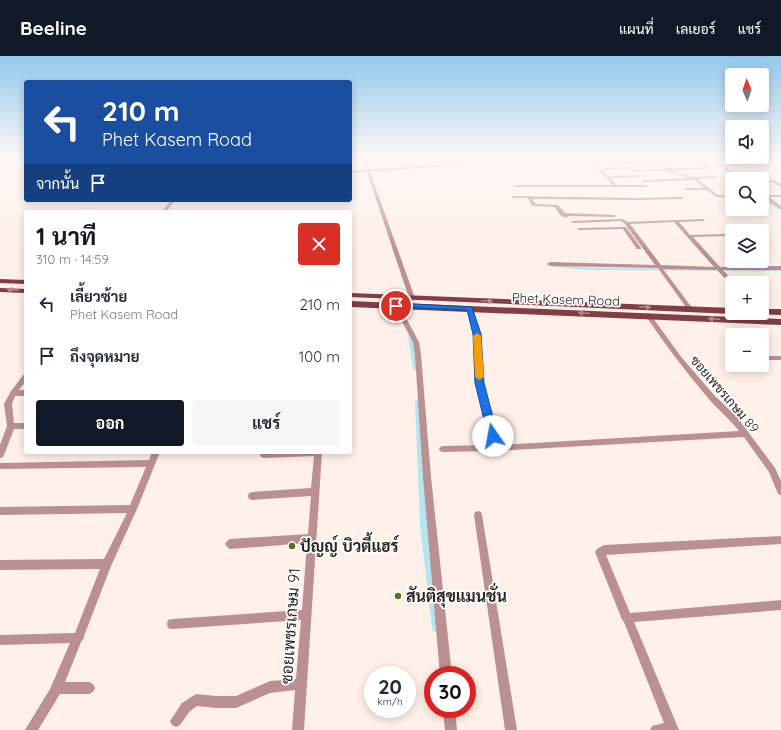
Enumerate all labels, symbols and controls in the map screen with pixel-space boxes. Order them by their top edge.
text: Beeline [20,16,87,40]
text: แผนที่ [619,20,654,38]
text: เลเยอร์ [676,20,716,38]
text: แชร์ [738,20,761,38]
north arrow [725,68,769,112]
map controls [725,68,769,372]
text: 210 m [102,93,180,128]
icon: left [36,96,88,148]
button: sound [725,120,769,164]
text: Phet Kasem Road [102,128,252,151]
icon: arrive [87,172,109,194]
button: search [725,172,769,216]
text: จากนั้น [36,174,79,193]
text: 1 นาที [36,221,96,251]
button: close [298,223,340,265]
button: layers [725,224,769,268]
text: 310 m · 14:59 [36,251,109,267]
button: + [725,276,769,320]
one-way arrow [7,287,19,294]
text: เลี้ยวซ้าย [70,287,127,306]
pin [379,289,413,323]
street label: Phet Kasem Road [512,289,620,309]
icon: left [36,293,58,315]
text: 210 m [299,295,340,314]
icon: arrive [385,295,407,317]
one-way arrow [481,297,493,304]
one-way arrow [639,304,652,310]
text: Phet Kasem Road [70,306,178,322]
one-way arrow [578,309,590,316]
one-way arrow [708,315,720,322]
button: − [725,328,769,372]
icon: arrive [36,345,58,367]
text: ถึงจุดหมาย [70,347,140,366]
text: 100 m [299,347,340,366]
street label: ซอยเพชรเกษม 89 [687,352,763,436]
button: ออก [36,400,184,446]
button: แชร์ [192,400,340,446]
position arrow [472,415,514,457]
place label: ปัญญ์ บิวตี้แฮร์ [300,532,400,557]
marker: ปัญญ์ บิวตี้แฮร์ [287,541,297,551]
street label: ซอยเพชรเกษม 91 [276,567,304,685]
place label: สันติสุขแมนชั่น [406,582,507,608]
marker: สันติสุขแมนชั่น [393,591,403,601]
speed limit sign: 30 [424,666,476,718]
text: 20 [378,674,402,699]
text: km/h [377,695,403,708]

